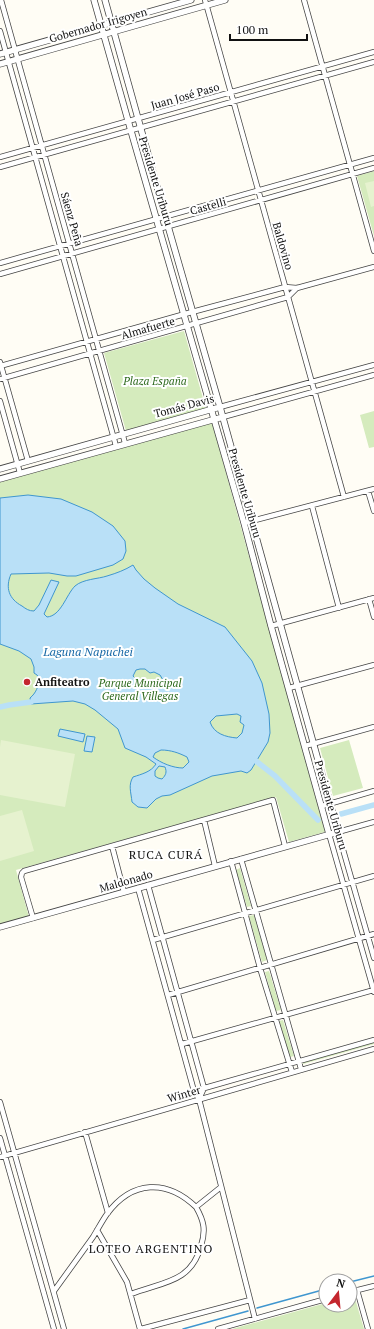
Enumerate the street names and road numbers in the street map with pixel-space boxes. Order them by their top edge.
street label: Gobernador Irigoyen [47,4,149,46]
street label: Juan José Paso [149,80,221,112]
street label: Presidente Uriburu [136,135,176,228]
street label: Sáenz Peña [58,190,86,248]
street label: Castelli [188,194,228,218]
street label: Baldovino [269,220,297,272]
street label: Almafuerte [119,314,177,342]
street label: Tomás Davis [152,391,216,421]
street label: Presidente Uriburu [226,447,265,540]
street label: Presidente Uriburu [312,759,351,852]
street label: Maldonado [98,867,154,895]
street label: Winter [166,1082,203,1105]

